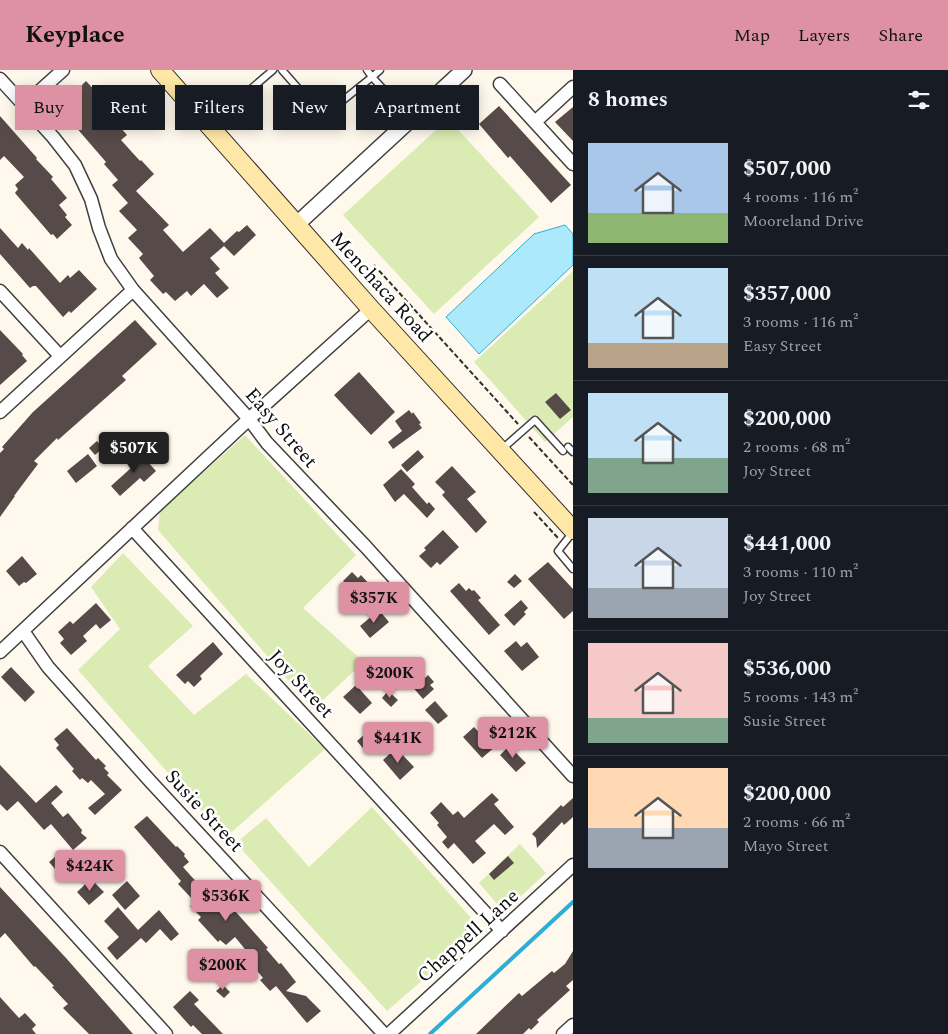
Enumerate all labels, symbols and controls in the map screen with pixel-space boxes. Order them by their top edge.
text: Keyplace [25,17,125,53]
text: Map [734,22,770,49]
text: Layers [798,22,850,49]
text: Share [878,22,923,49]
text: 8 homes [588,84,668,116]
chip: Buy [15,85,82,130]
chip: Rent [92,85,165,130]
chip: Filters [175,85,263,130]
chip: New [273,85,346,130]
chip: Apartment [356,85,479,130]
icon: filters [905,86,933,114]
text: $507,000 [743,153,831,185]
icon: home [628,163,688,223]
text: 4 rooms · 116 m² [743,185,858,209]
text: Mooreland Drive [743,209,864,233]
street label: Menchaca Road [323,225,439,349]
text: $357,000 [743,278,831,310]
icon: home [628,288,688,348]
text: 3 rooms · 116 m² [743,310,858,334]
text: Easy Street [743,334,822,358]
street label: Easy Street [237,381,325,475]
text: $200,000 [743,403,831,435]
icon: home [628,413,688,473]
pin: $507K [99,432,169,474]
text: 2 rooms · 68 m² [743,435,850,459]
text: $507K [110,436,158,460]
text: Joy Street [743,459,811,483]
text: $441,000 [743,528,831,560]
icon: home [628,538,688,598]
text: 3 rooms · 110 m² [743,560,858,584]
pin: $357K [339,582,409,624]
text: Joy Street [743,584,811,608]
text: $357K [350,586,398,610]
street label: Joy Street [261,643,341,725]
text: $536,000 [743,653,831,685]
pin: $200K [355,656,425,699]
text: $200K [366,661,414,685]
icon: home [628,663,688,723]
text: 5 rooms · 143 m² [743,685,858,709]
text: Susie Street [743,709,826,733]
pin: $212K [478,716,548,759]
text: $212K [489,721,537,745]
pin: $441K [363,722,433,764]
text: $441K [374,726,422,750]
street label: Susie Street [158,763,250,859]
text: $200,000 [743,778,831,810]
icon: home [628,788,688,848]
text: 2 rooms · 66 m² [743,810,850,834]
text: Mayo Street [743,834,828,858]
pin: $424K [55,850,125,892]
text: $424K [66,854,114,878]
pin: $536K [191,880,261,922]
street label: Chappell Lane [410,882,526,990]
text: $536K [202,884,250,908]
pin: $200K [188,948,258,991]
text: $200K [199,953,247,977]

